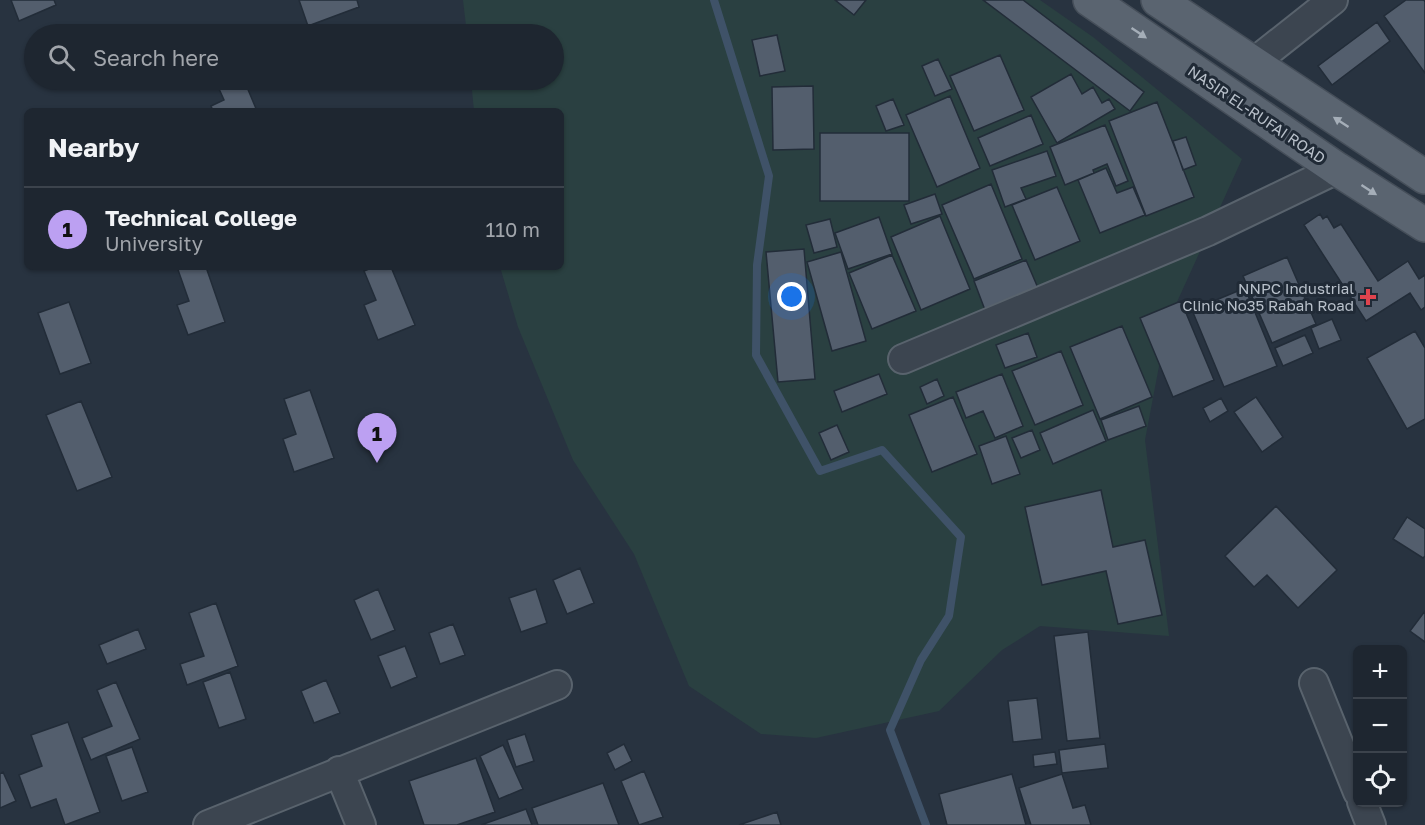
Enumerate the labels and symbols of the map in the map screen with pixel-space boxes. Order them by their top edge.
one-way arrow [1130,27,1146,39]
street label: NASIR EL-RUFAI ROAD [1185,61,1329,167]
one-way arrow [1333,117,1349,128]
one-way arrow [1361,184,1377,196]
place label: NNPC Industrial Clinic No35 Rabah Road [1182,279,1354,314]
your location [777,282,806,311]
marker: NNPC Industrial Clinic No35 Rabah Road [1359,288,1377,306]
pin: 1 [358,414,397,463]

